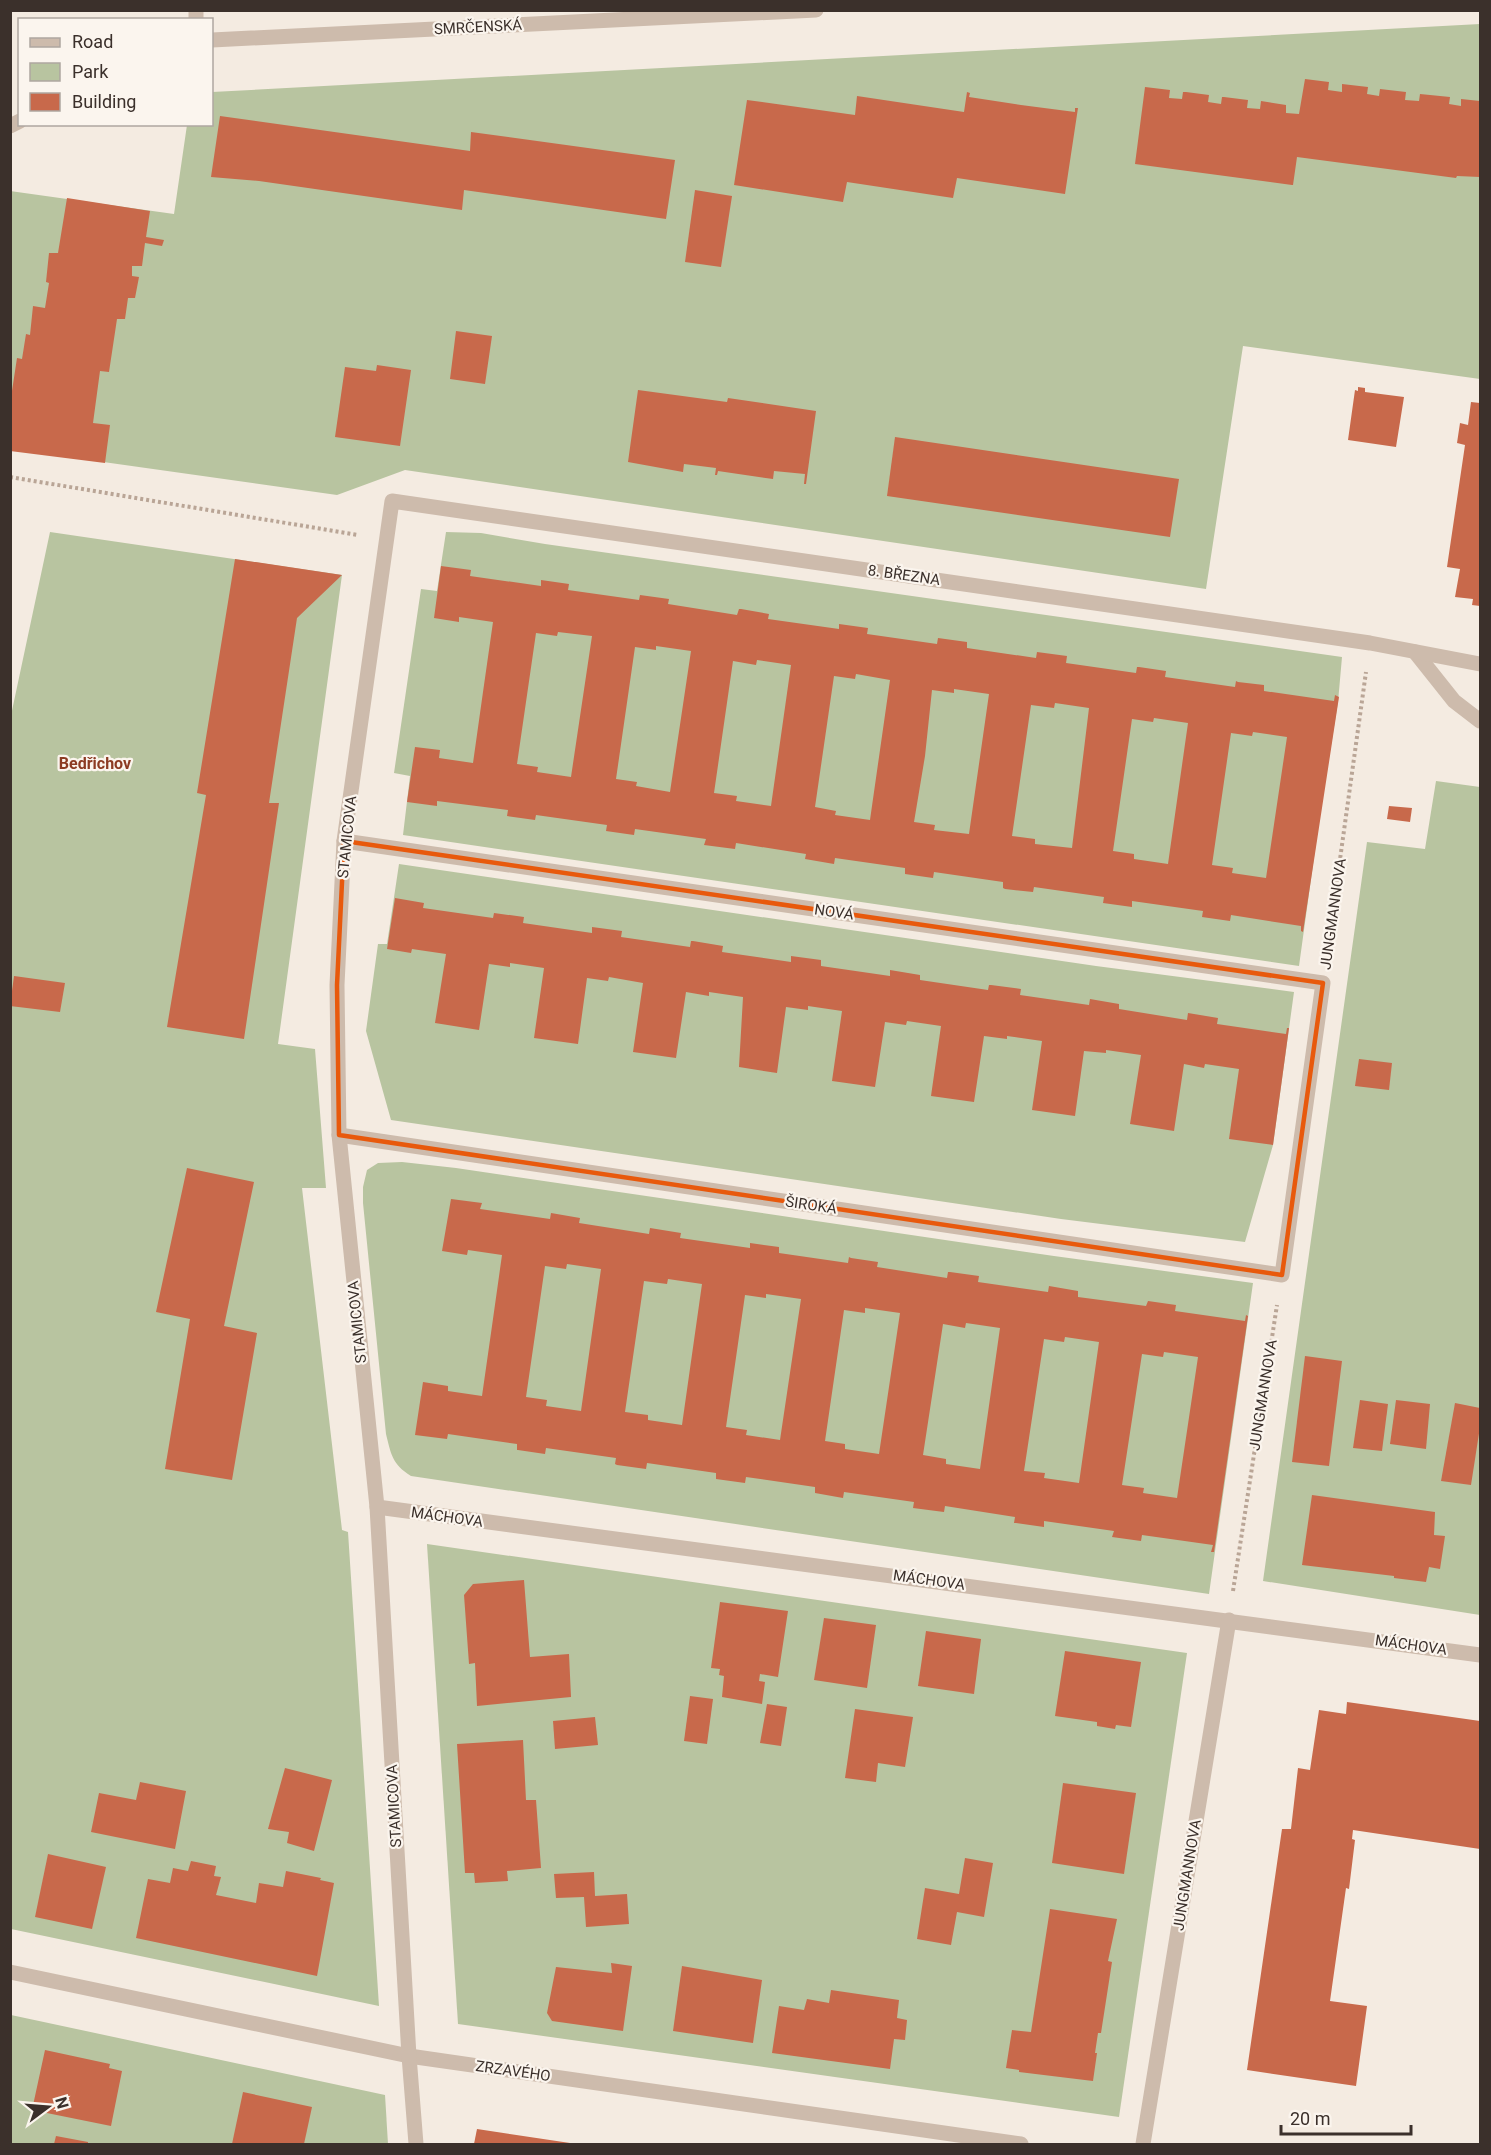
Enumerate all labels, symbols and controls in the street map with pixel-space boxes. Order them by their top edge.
street label: SMRČENSKÁ [433,16,523,38]
legend [18,18,213,126]
text: Road [72,31,113,52]
text: Park [72,61,109,82]
text: Building [72,91,136,112]
street label: 8. BŘEZNA [867,561,942,589]
district label: Bedřichov [59,754,131,773]
street label: STAMICOVA [334,795,360,879]
street label: JUNGMANNOVA [1316,857,1350,971]
street label: NOVÁ [813,900,855,924]
street label: ŠIROKÁ [784,1192,838,1218]
street label: STAMICOVA [344,1280,370,1364]
street label: JUNGMANNOVA [1245,1338,1281,1452]
street label: MÁCHOVA [410,1503,484,1531]
street label: MÁCHOVA [892,1566,966,1594]
street label: MÁCHOVA [1374,1631,1448,1659]
street label: STAMICOVA [383,1764,405,1848]
street label: JUNGMANNOVA [1169,1818,1205,1932]
street label: ZRZAVÉHO [474,2057,552,2085]
north arrow [18,2077,78,2137]
text: N [51,2095,73,2111]
scale bar [1281,2098,1412,2136]
text: 20 m [1290,2108,1330,2129]

